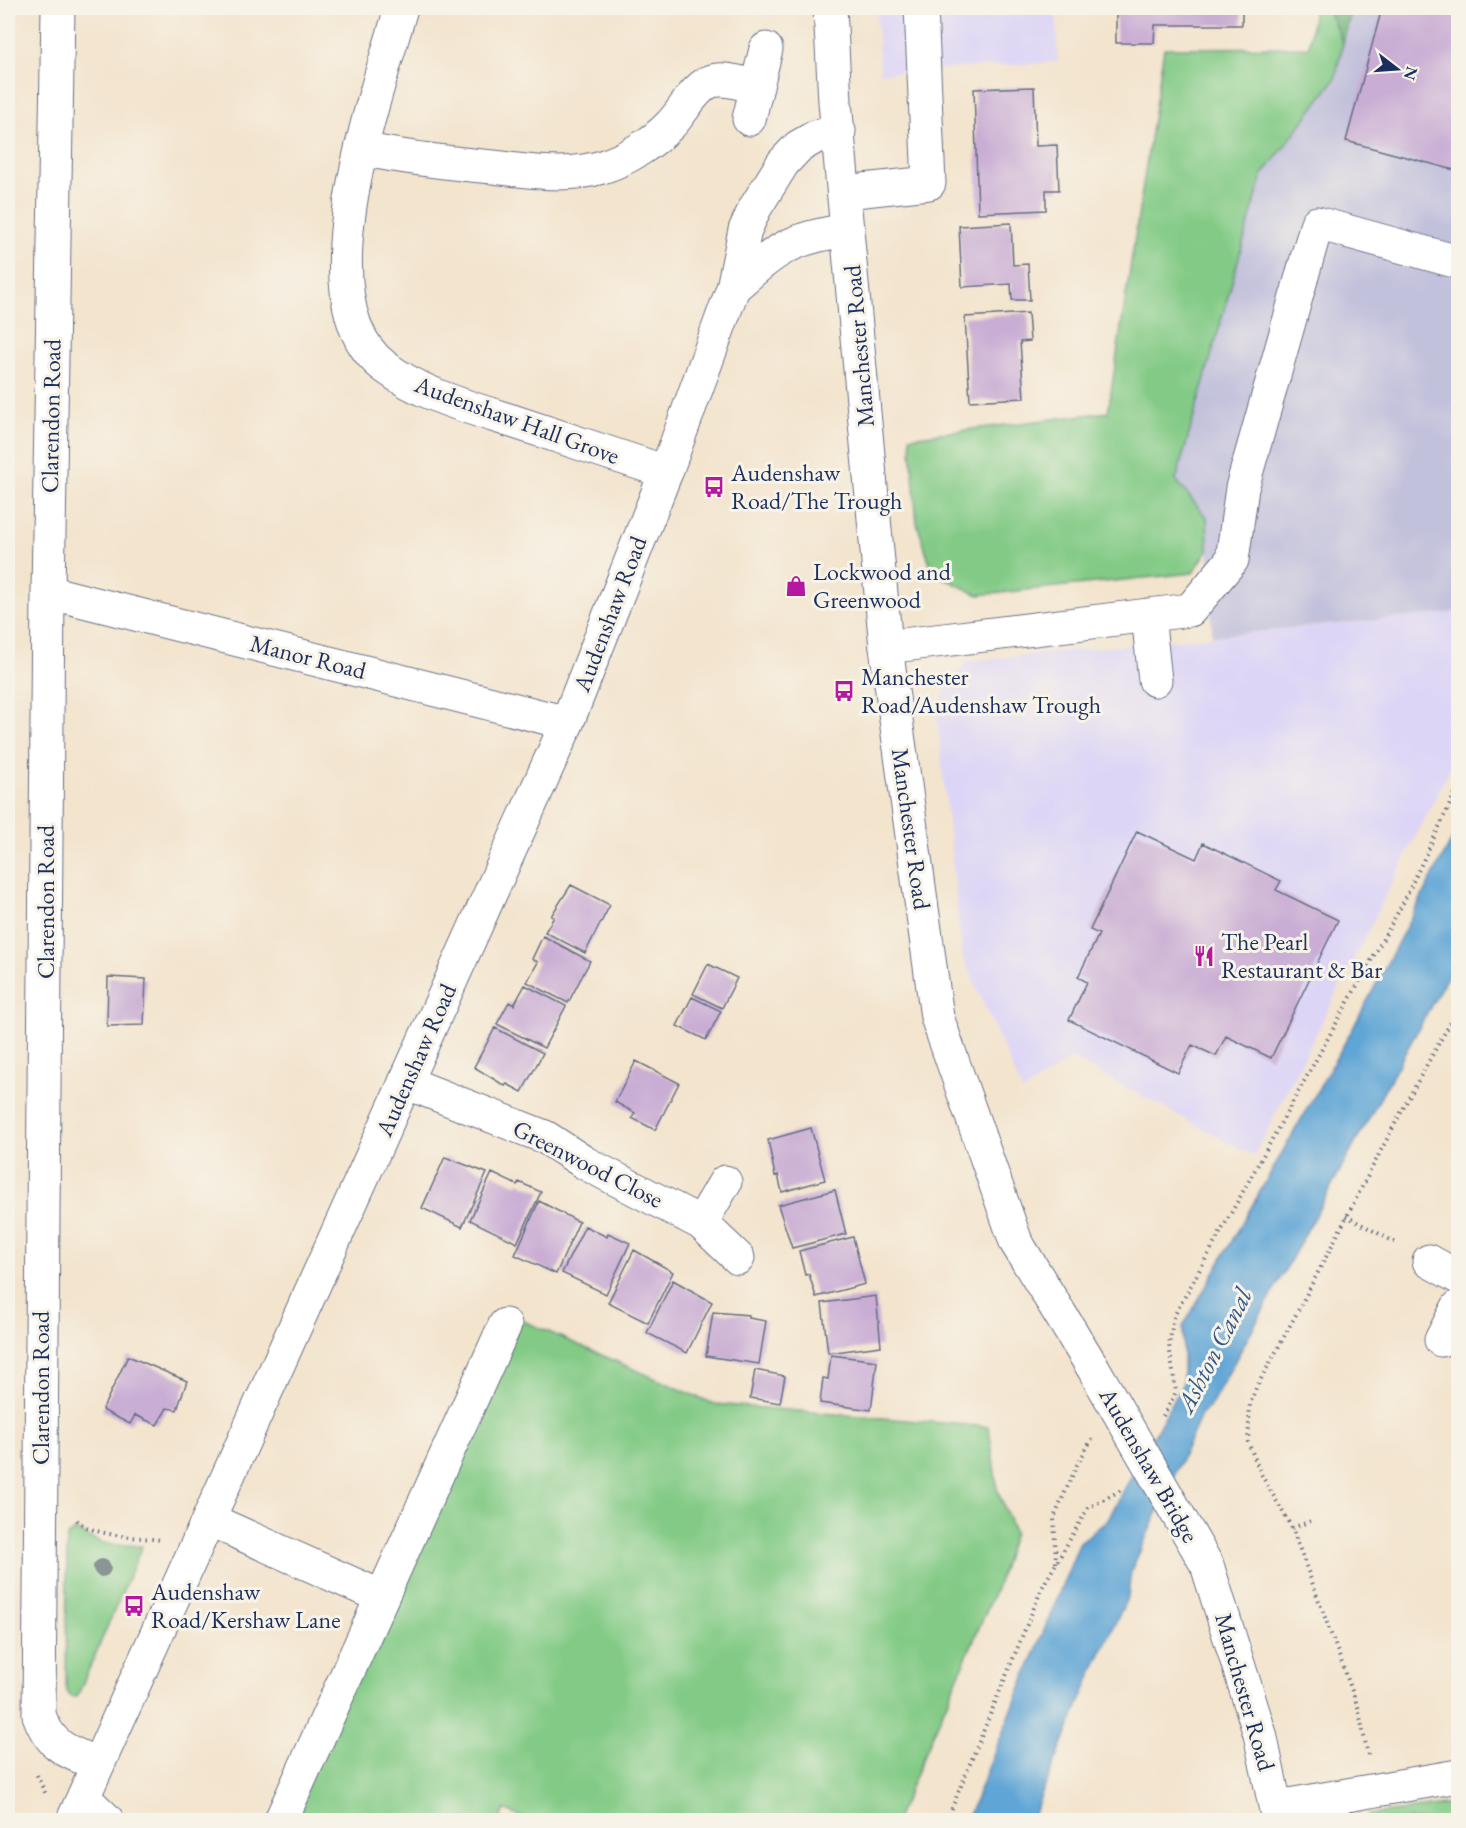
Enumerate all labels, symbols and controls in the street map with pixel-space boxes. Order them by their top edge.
north arrow [1367,39,1427,99]
text: N [1399,64,1423,83]
street label: Manchester Road [836,263,881,428]
street label: Clarendon Road [34,338,67,493]
street label: Audenshaw Hall Grove [410,368,624,471]
place label: Audenshaw Road/The Trough [730,457,902,516]
bus stop icon: Audenshaw Road/The Trough [702,475,726,499]
street label: Audenshaw Road [565,531,654,697]
place label: Lockwood and Greenwood [813,556,952,615]
shop icon: Lockwood and Greenwood [784,574,808,598]
street label: Manor Road [247,627,370,686]
place label: Manchester Road/Audenshaw Trough [861,661,1101,720]
bus stop icon: Manchester Road/Audenshaw Trough [832,679,856,703]
street label: Manchester Road [885,746,938,912]
street label: Clarendon Road [30,824,61,979]
place label: The Pearl Restaurant & Bar [1221,926,1382,985]
restaurant icon: The Pearl Restaurant & Bar [1192,944,1216,968]
street label: Audenshaw Road [368,978,463,1142]
street label: Greenwood Close [508,1112,669,1215]
water label: Ashton Canal [1167,1282,1260,1420]
street label: Clarendon Road [25,1310,56,1465]
street label: Audenshaw Bridge [1092,1381,1206,1548]
place label: Audenshaw Road/Kershaw Lane [150,1576,341,1635]
bus stop icon: Audenshaw Road/Kershaw Lane [122,1594,146,1618]
street label: Manchester Road [1208,1609,1283,1775]

